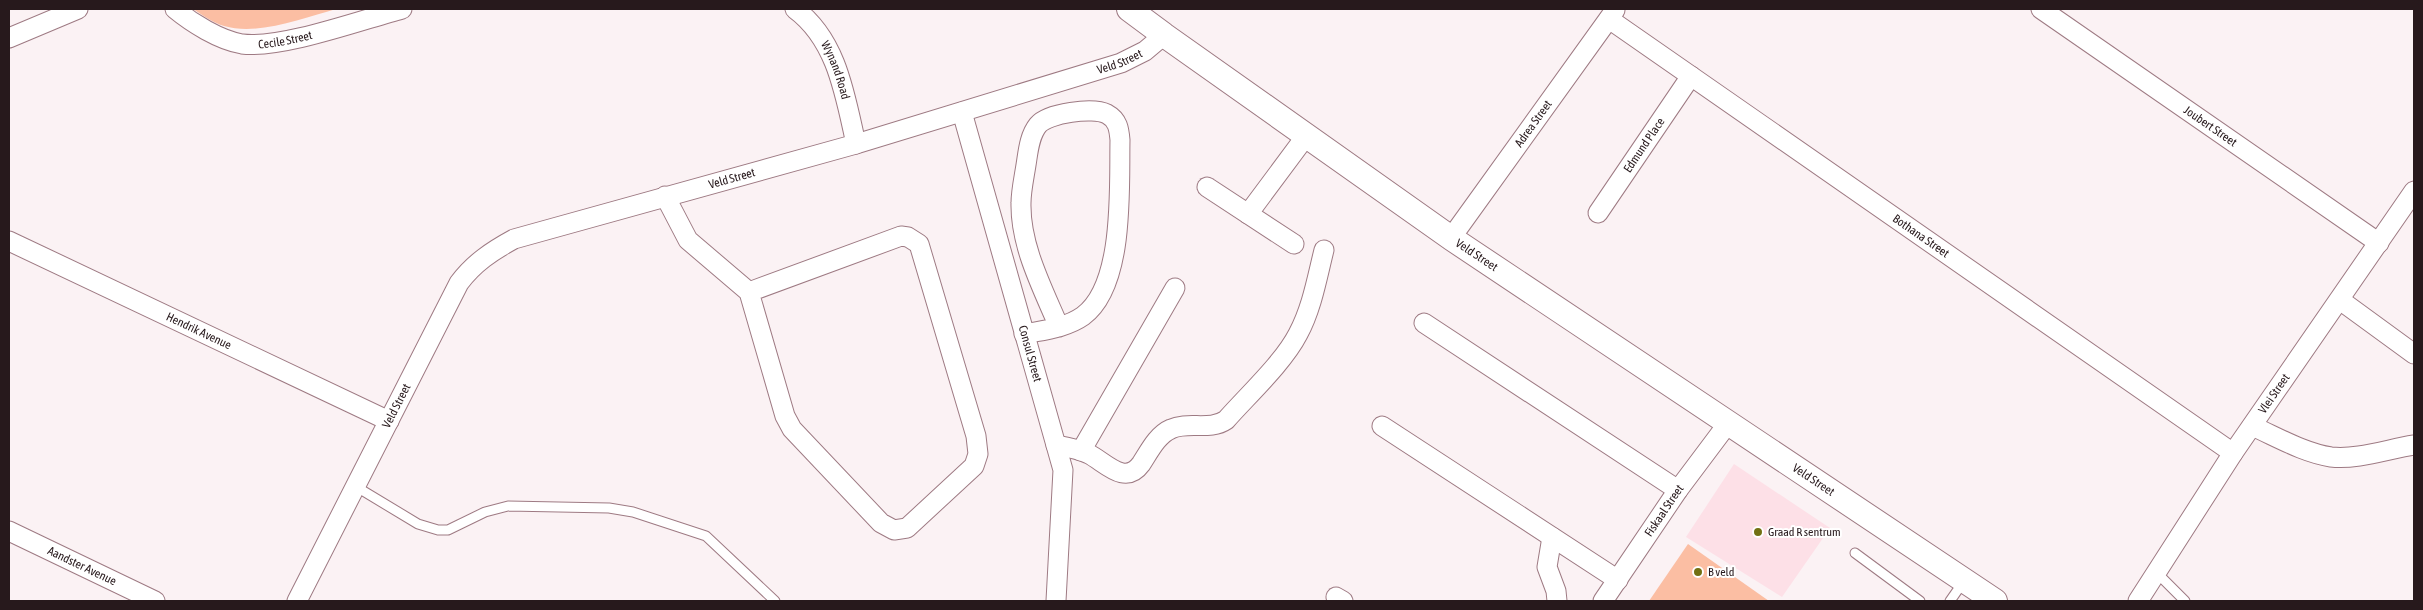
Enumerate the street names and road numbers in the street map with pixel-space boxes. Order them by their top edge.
street label: Cecile Street [258,28,314,51]
street label: Wynand Road [818,39,853,101]
street label: Veld Street [1095,46,1145,77]
street label: Adrea Street [1512,97,1555,150]
street label: Joubert Street [2181,103,2240,150]
street label: Edmund Place [1621,115,1668,175]
street label: Veld Street [707,165,757,192]
street label: Bothana Street [1890,211,1952,261]
street label: Veld Street [1453,236,1501,275]
street label: Hendrik Avenue [164,309,234,352]
street label: Consul Street [1016,324,1045,384]
street label: Vlei Street [2255,371,2293,416]
street label: Veld Street [379,381,414,430]
street label: Veld Street [1790,461,1838,499]
street label: Fiskaal Street [1642,482,1687,539]
street label: Aandster Avenue [45,544,119,588]

